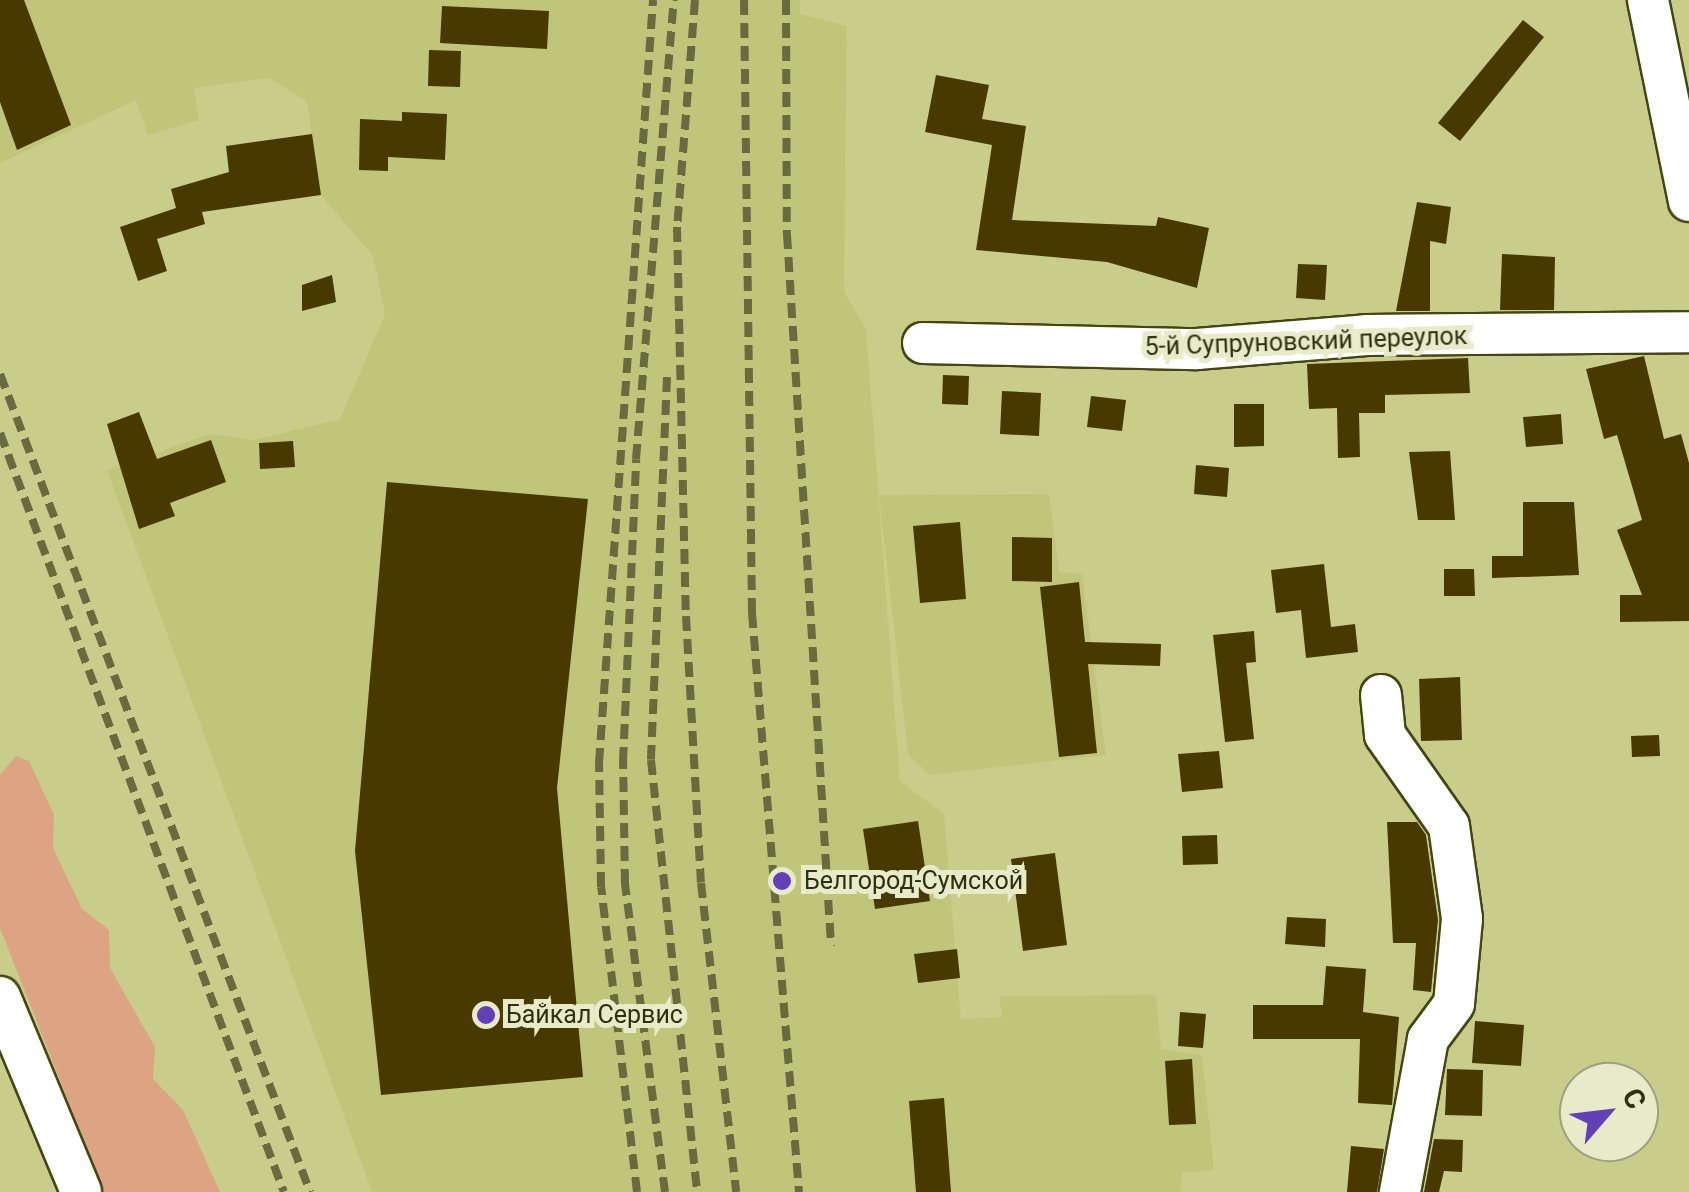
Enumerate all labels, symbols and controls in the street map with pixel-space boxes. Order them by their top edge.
street label: 5-й Супруновский переулок [1144,321,1468,363]
place label: Белгород-Сумской [804,866,1023,896]
marker: Белгород-Сумской [769,868,795,894]
place label: Байкал Сервис [506,1000,683,1030]
marker: Байкал Сервис [475,1004,497,1026]
north arrow [1559,1062,1659,1162]
text: С [1615,1083,1653,1114]

